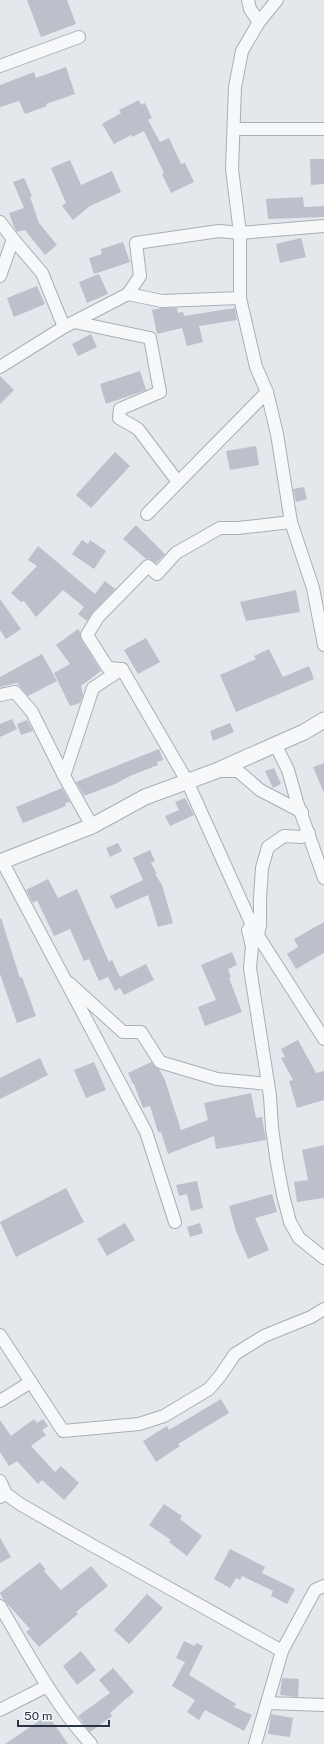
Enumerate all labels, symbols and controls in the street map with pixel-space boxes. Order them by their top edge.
scale bar [18,1702,109,1728]
text: 50 m [24,1709,52,1723]

